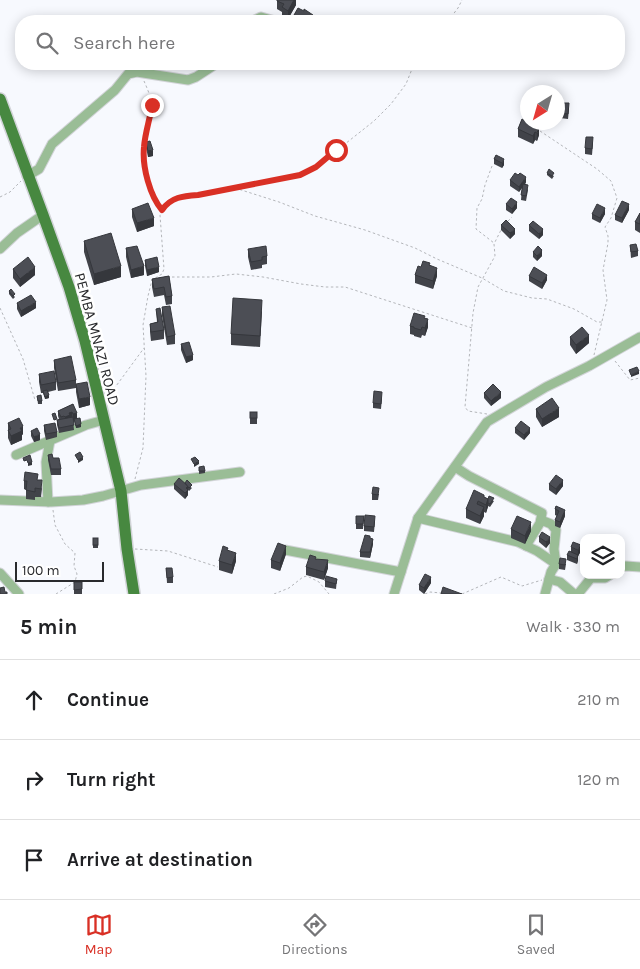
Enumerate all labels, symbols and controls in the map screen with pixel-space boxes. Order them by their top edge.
search box [15,15,625,70]
icon: search [33,29,61,57]
text: Search here [73,32,175,54]
north arrow [520,85,565,130]
route end [141,94,164,117]
route start [325,139,348,162]
street label: PEMBA MNAZI ROAD [71,271,123,407]
map controls [580,534,625,579]
button: layers [580,534,625,579]
scale bar [15,559,104,582]
text: 100 m [22,562,60,579]
text: 5 min [20,615,77,639]
text: Walk · 330 m [526,617,620,636]
icon: ahead [20,686,48,714]
text: Continue [67,689,149,711]
text: 210 m [577,690,620,709]
icon: right [20,766,48,794]
text: Turn right [67,769,156,791]
text: 120 m [577,770,620,789]
icon: arrive [20,846,48,874]
text: Arrive at destination [67,849,253,871]
tab: Map [85,911,113,958]
tab: Directions [282,911,348,958]
tab: Saved [517,911,555,958]

